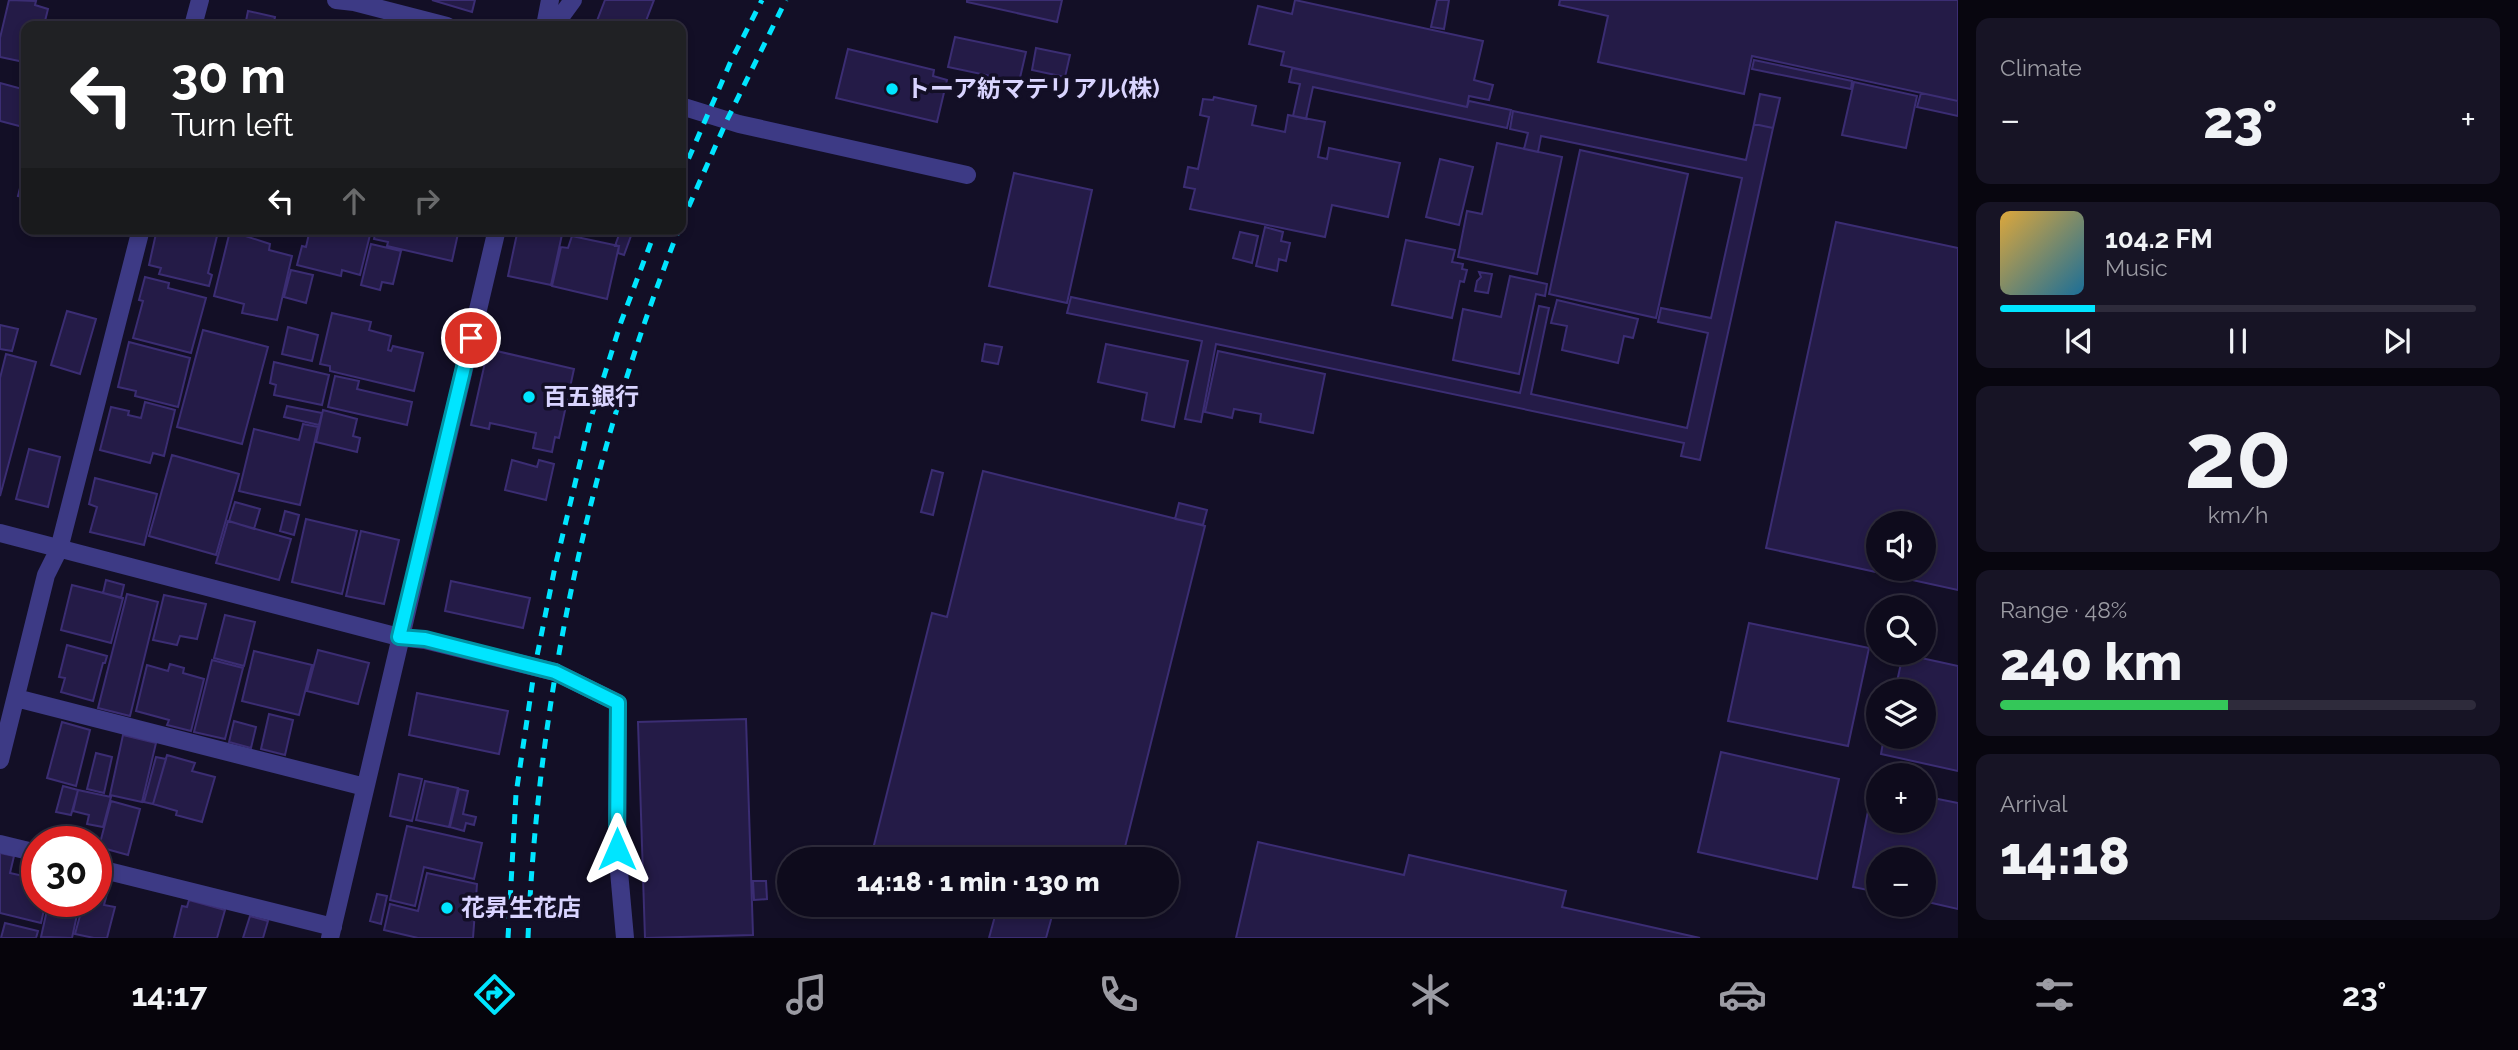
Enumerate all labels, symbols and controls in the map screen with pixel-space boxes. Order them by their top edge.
text: 30 m [171,47,286,104]
icon: left [56,49,147,140]
text: Climate [2000,54,2082,81]
place label: トーア紡マテリアル(株) [906,74,1160,103]
marker: トーア紡マテリアル(株) [884,81,900,97]
text: 23° [2203,89,2277,150]
text: − [2000,97,2020,142]
text: + [2460,97,2476,142]
text: Turn left [171,106,293,143]
icon: left [262,182,300,220]
icon: ahead [335,182,373,220]
icon: right [408,182,446,220]
text: 104.2 FM [2105,224,2213,254]
text: Music [2105,254,2168,281]
pin [441,308,501,368]
icon: arrive [452,319,490,357]
icon: previous [2060,322,2098,360]
icon: pause [2219,322,2257,360]
icon: next [2378,322,2416,360]
place label: 百五銀行 [543,382,639,411]
marker: 百五銀行 [521,389,537,405]
text: 20 [2184,402,2292,509]
text: km/h [2208,501,2268,528]
map controls [1866,511,1936,917]
button: sound [1866,511,1936,581]
button: search [1866,595,1936,665]
text: Range · 48% [2000,596,2127,623]
text: 240 km [2000,631,2182,692]
button: layers [1866,679,1936,749]
button: + [1866,763,1936,833]
text: Arrival [2000,790,2067,817]
position arrow [580,812,654,886]
text: 14:18 [2000,825,2130,886]
speed limit sign: 30 [21,826,112,917]
button: − [1866,847,1936,917]
text: 14:18 · 1 min · 130 m [857,867,1099,897]
place label: 花昇生花店 [461,893,581,922]
marker: 花昇生花店 [439,900,455,916]
icon: directions [470,970,519,1019]
icon: music [782,970,831,1019]
icon: phone [1094,970,1143,1019]
icon: climate [1406,970,1455,1019]
icon: car [1718,970,1767,1019]
icon: filters [2030,970,2079,1019]
text: 14:17 [131,976,207,1013]
text: 23° [2342,976,2386,1013]

